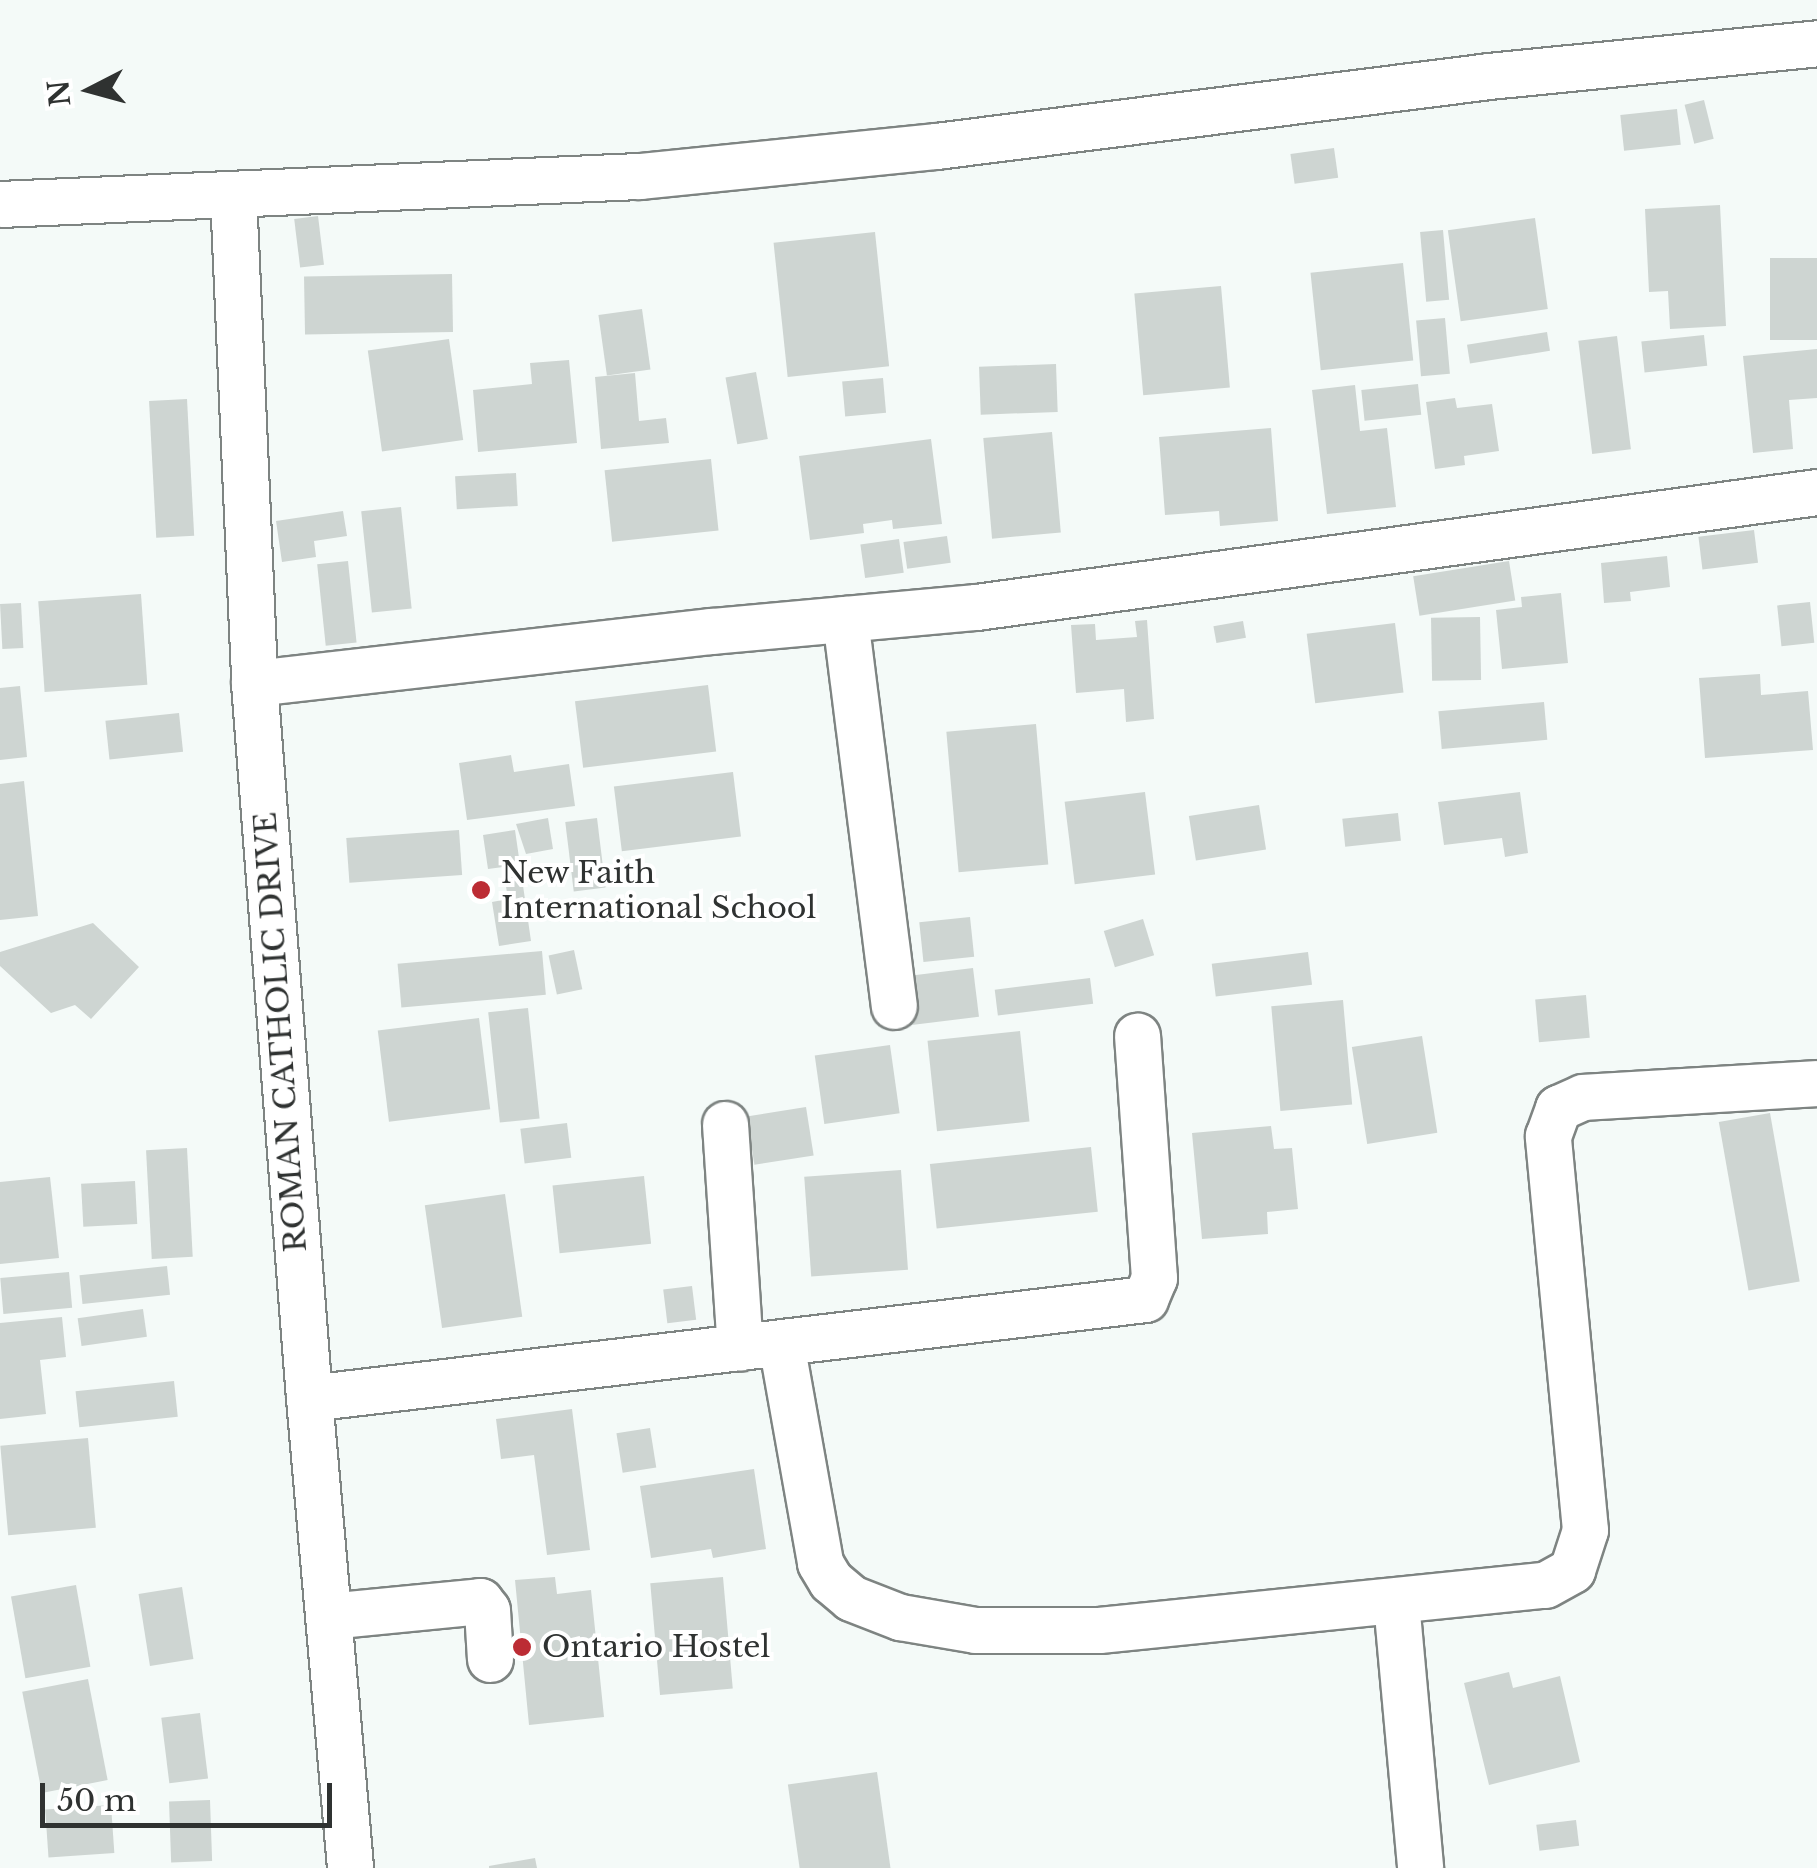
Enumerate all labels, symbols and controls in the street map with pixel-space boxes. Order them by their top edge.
north arrow [40,40,140,140]
text: N [41,78,78,108]
street label: ROMAN CATHOLIC DRIVE [248,811,314,1253]
place label: New Faith International School [501,855,816,926]
marker: New Faith International School [470,879,492,901]
place label: Ontario Hostel [542,1629,770,1665]
marker: Ontario Hostel [511,1636,533,1658]
scale bar [45,1763,338,1825]
text: 50 m [57,1782,136,1819]

